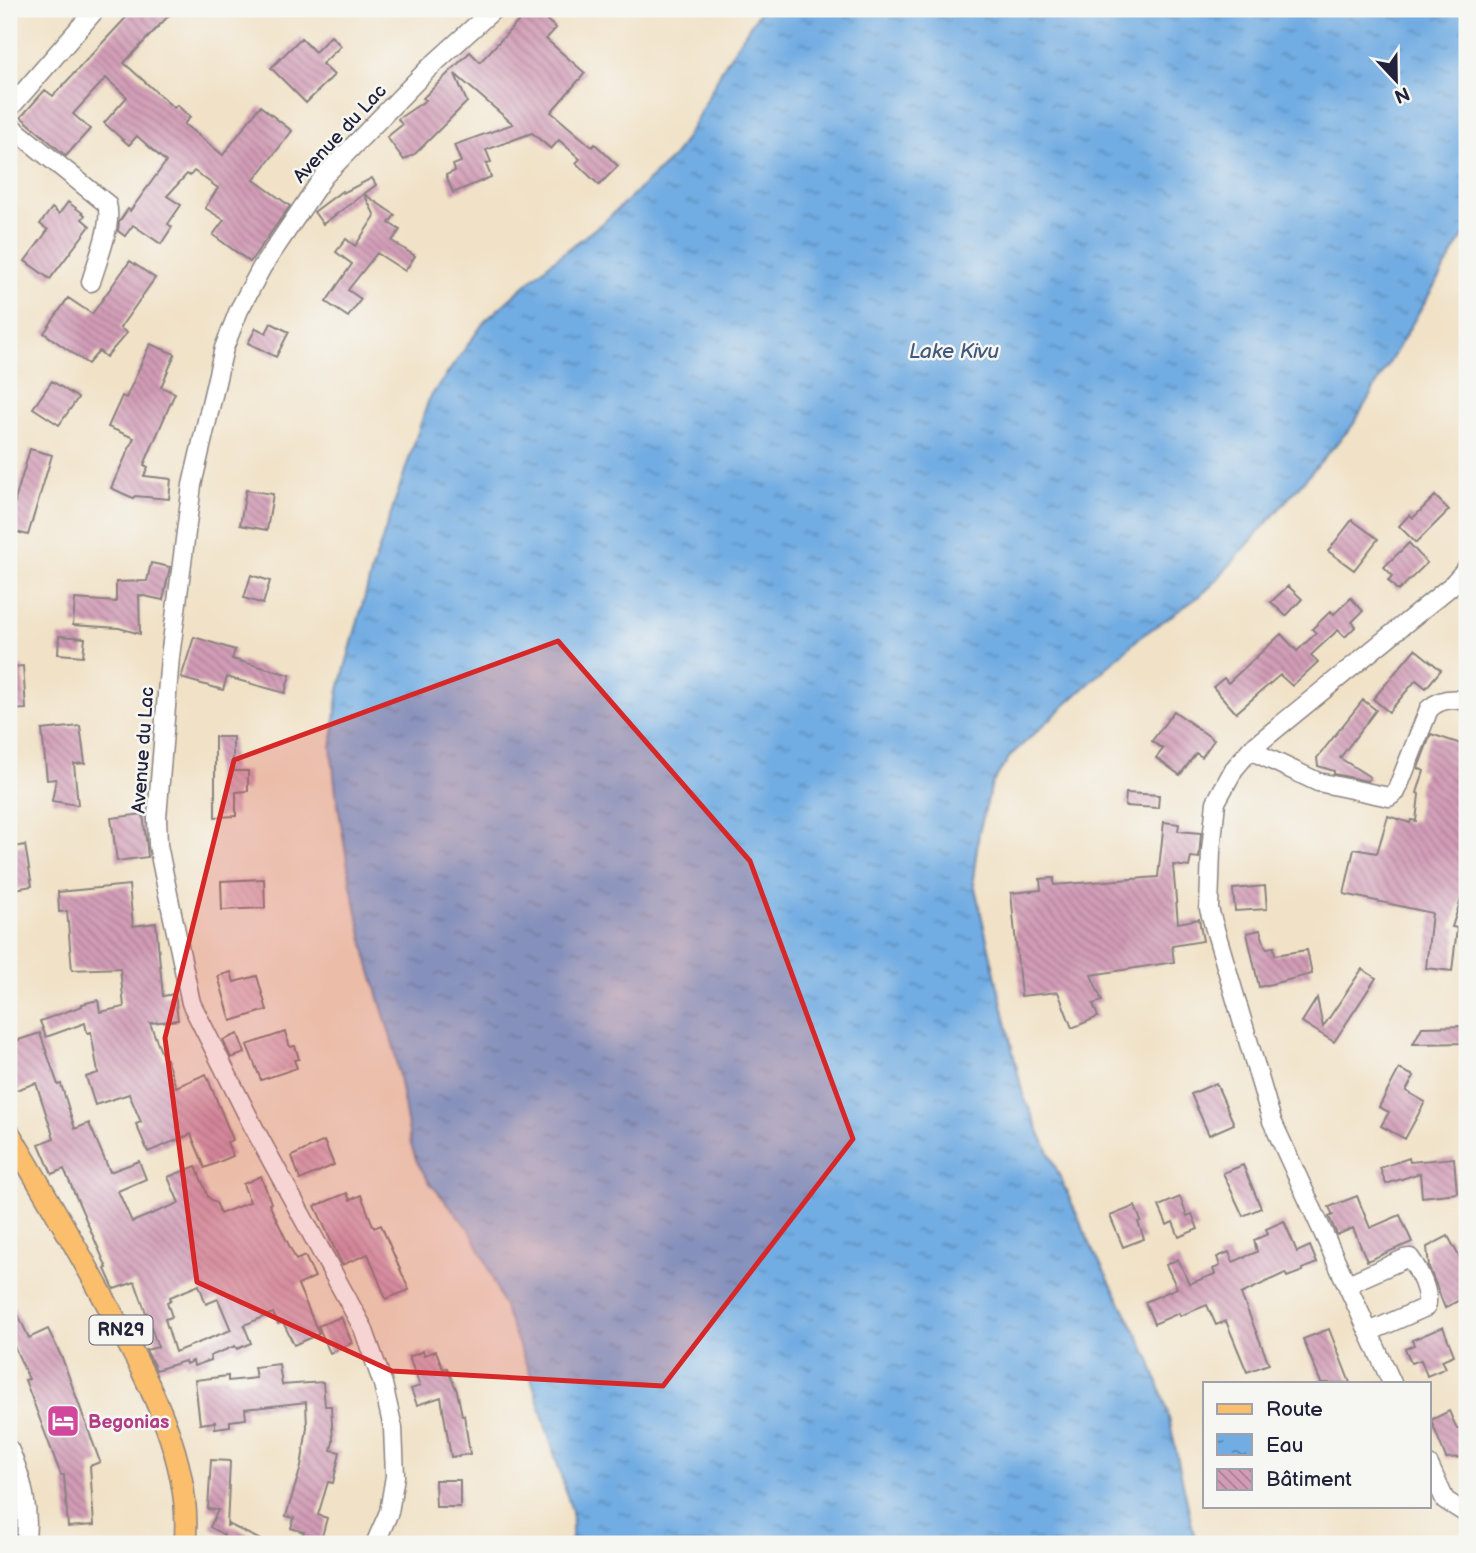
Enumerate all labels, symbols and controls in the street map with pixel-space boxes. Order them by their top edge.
north arrow [1360,46,1430,116]
street label: Avenue du Lac [288,80,392,188]
text: N [1391,81,1413,108]
water label: Lake Kivu [909,339,999,364]
street label: Avenue du Lac [128,686,159,814]
road number: RN29 [90,1316,152,1344]
legend [1203,1382,1430,1508]
text: Route [1266,1397,1323,1422]
hotel icon: Begonias [44,1402,82,1440]
place label: Begonias [88,1411,169,1434]
text: Eau [1266,1433,1303,1458]
text: Bâtiment [1266,1467,1352,1492]

